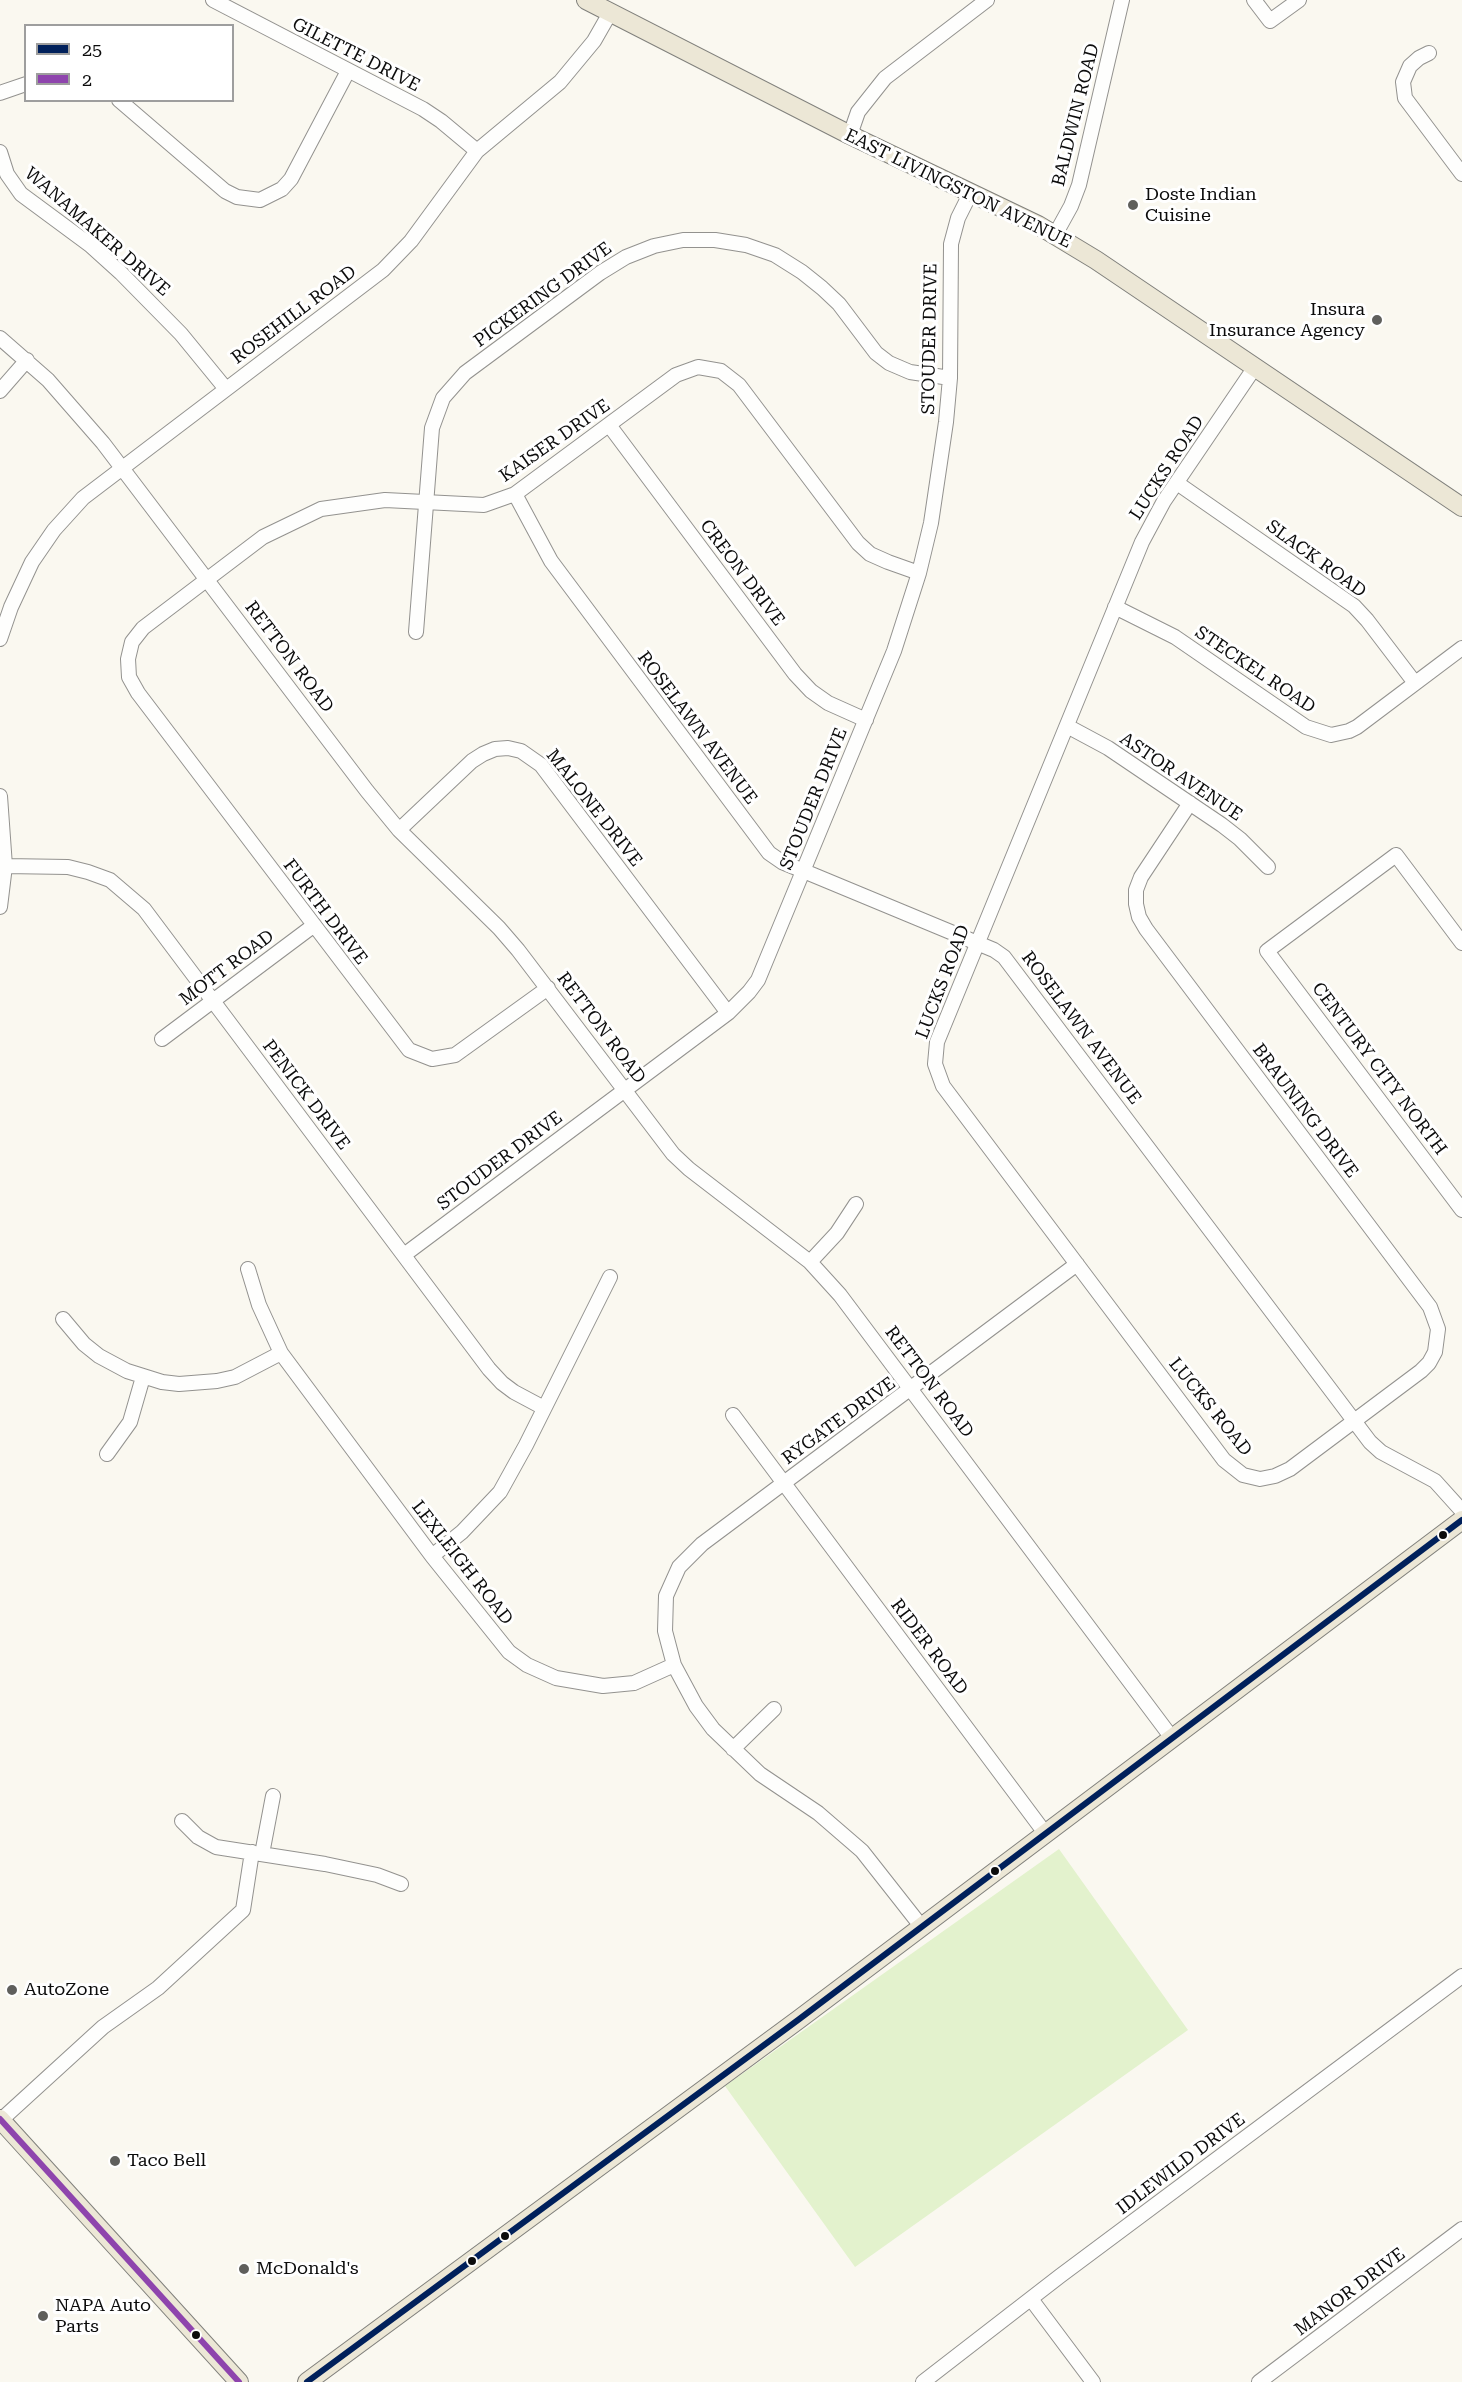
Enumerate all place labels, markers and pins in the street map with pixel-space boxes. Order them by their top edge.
place label: Doste Indian Cuisine [1145,184,1257,226]
marker: Doste Indian Cuisine [1126,198,1140,212]
place label: Insura Insurance Agency [1209,299,1365,342]
marker: Insura Insurance Agency [1370,313,1384,327]
unlabelled marker [1437,1529,1449,1541]
unlabelled marker [989,1865,1001,1877]
place label: AutoZone [24,1979,109,2001]
marker: AutoZone [5,1983,19,1997]
place label: Taco Bell [127,2150,206,2172]
marker: Taco Bell [108,2154,122,2168]
unlabelled marker [499,2230,511,2242]
unlabelled marker [466,2255,478,2267]
place label: McDonald's [256,2258,359,2280]
marker: McDonald's [237,2262,251,2276]
place label: NAPA Auto Parts [55,2295,151,2338]
marker: NAPA Auto Parts [36,2309,50,2323]
unlabelled marker [190,2329,202,2341]

